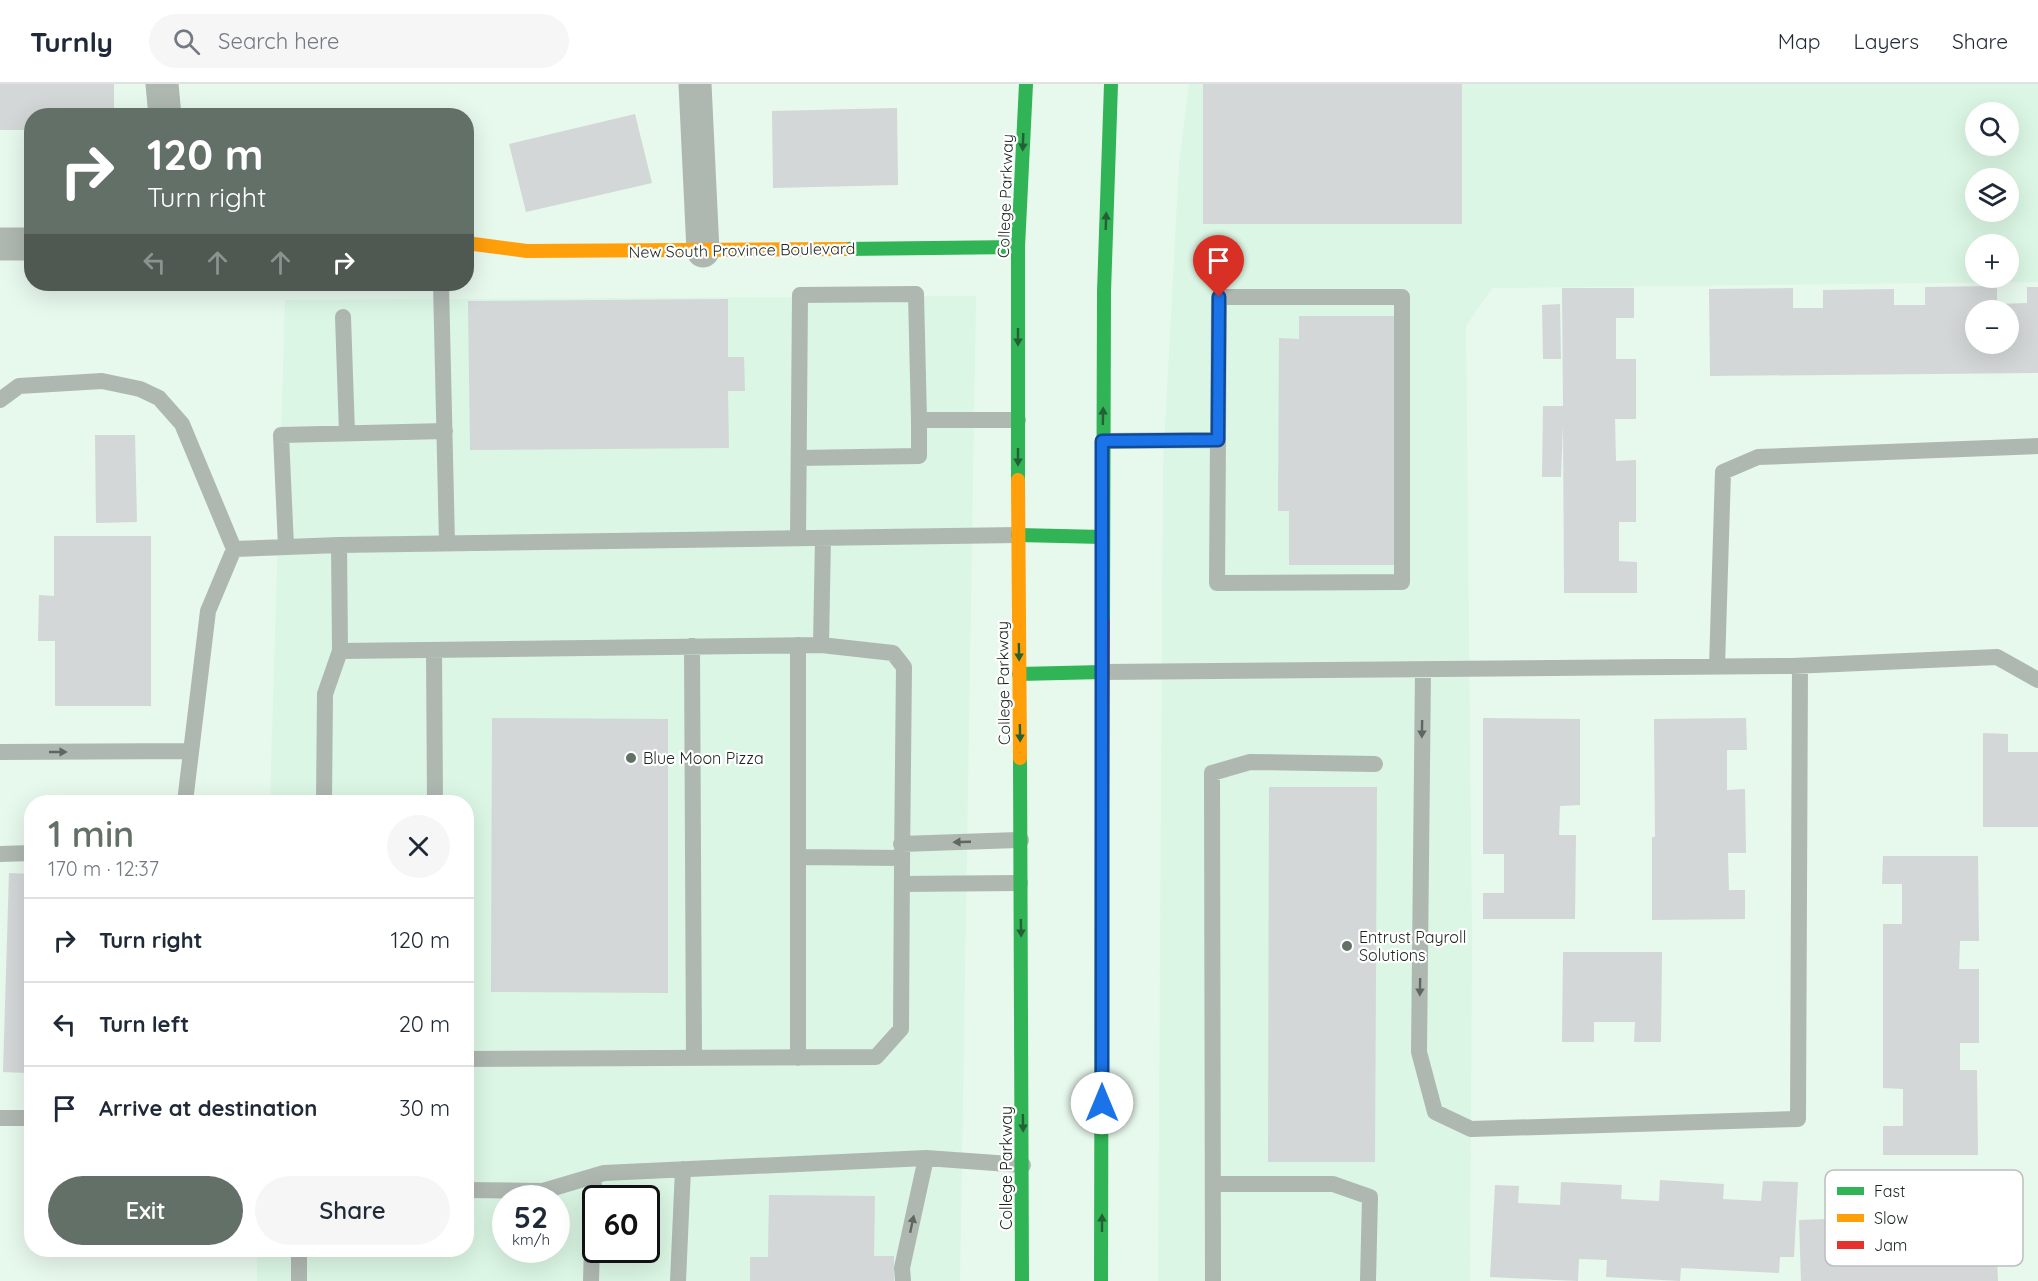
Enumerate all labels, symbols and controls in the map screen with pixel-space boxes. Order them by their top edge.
search box [149,14,569,68]
text: Turnly [30,24,113,59]
icon: search [170,25,203,58]
text: Search here [218,27,339,55]
text: Map [1778,28,1821,54]
text: Layers [1854,28,1919,54]
text: Share [1952,28,2008,54]
map controls [1965,102,2019,354]
button: search [1965,102,2019,156]
text: 120 m [147,128,264,181]
icon: right [48,132,126,210]
one-way arrow [1018,133,1028,152]
street label: College Parkway [993,134,1017,258]
button: layers [1965,168,2019,222]
text: Turn right [147,180,266,214]
one-way arrow [1101,211,1111,230]
button: + [1965,234,2019,288]
pin [1193,235,1244,297]
street label: New South Province Boulevard [628,238,856,262]
icon: arrive [1202,244,1235,277]
icon: left [138,246,171,279]
icon: ahead [201,246,234,279]
icon: ahead [264,246,297,279]
icon: right [327,246,360,279]
button: − [1965,300,2019,354]
one-way arrow [1013,328,1023,347]
one-way arrow [1098,406,1108,425]
one-way arrow [1013,448,1023,467]
street label: College Parkway [992,621,1014,745]
one-way arrow [1014,643,1024,662]
one-way arrow [1417,720,1427,739]
one-way arrow [1015,723,1025,742]
one-way arrow [49,747,68,757]
place label: Blue Moon Pizza [643,748,764,768]
marker: Blue Moon Pizza [624,751,638,765]
text: 1 min [48,811,134,856]
button: close [387,815,450,878]
one-way arrow [953,837,972,846]
text: 170 m · 12:37 [48,856,159,881]
one-way arrow [1016,918,1026,937]
icon: right [48,924,81,957]
text: Turn right [99,926,203,954]
text: 120 m [391,926,450,954]
place label: Entrust Payroll Solutions [1359,927,1466,965]
marker: Entrust Payroll Solutions [1340,939,1354,953]
one-way arrow [1415,978,1425,997]
icon: left [48,1008,81,1041]
text: Turn left [99,1010,189,1038]
text: 20 m [399,1010,450,1038]
position arrow [1070,1071,1134,1135]
icon: arrive [48,1092,81,1125]
text: Arrive at destination [99,1094,317,1122]
text: 30 m [399,1094,450,1122]
street label: College Parkway [996,1106,1016,1230]
one-way arrow [1018,1113,1028,1132]
legend [1825,1170,2023,1266]
button: Exit [48,1176,243,1245]
button: Share [255,1176,450,1245]
text: Fast [1874,1181,1905,1201]
speed limit sign: 60 [582,1185,660,1263]
text: 52 [514,1198,548,1236]
text: Slow [1874,1208,1908,1228]
one-way arrow [1097,1213,1107,1232]
one-way arrow [908,1214,917,1233]
text: km/h [512,1230,550,1249]
text: Jam [1874,1235,1907,1255]

